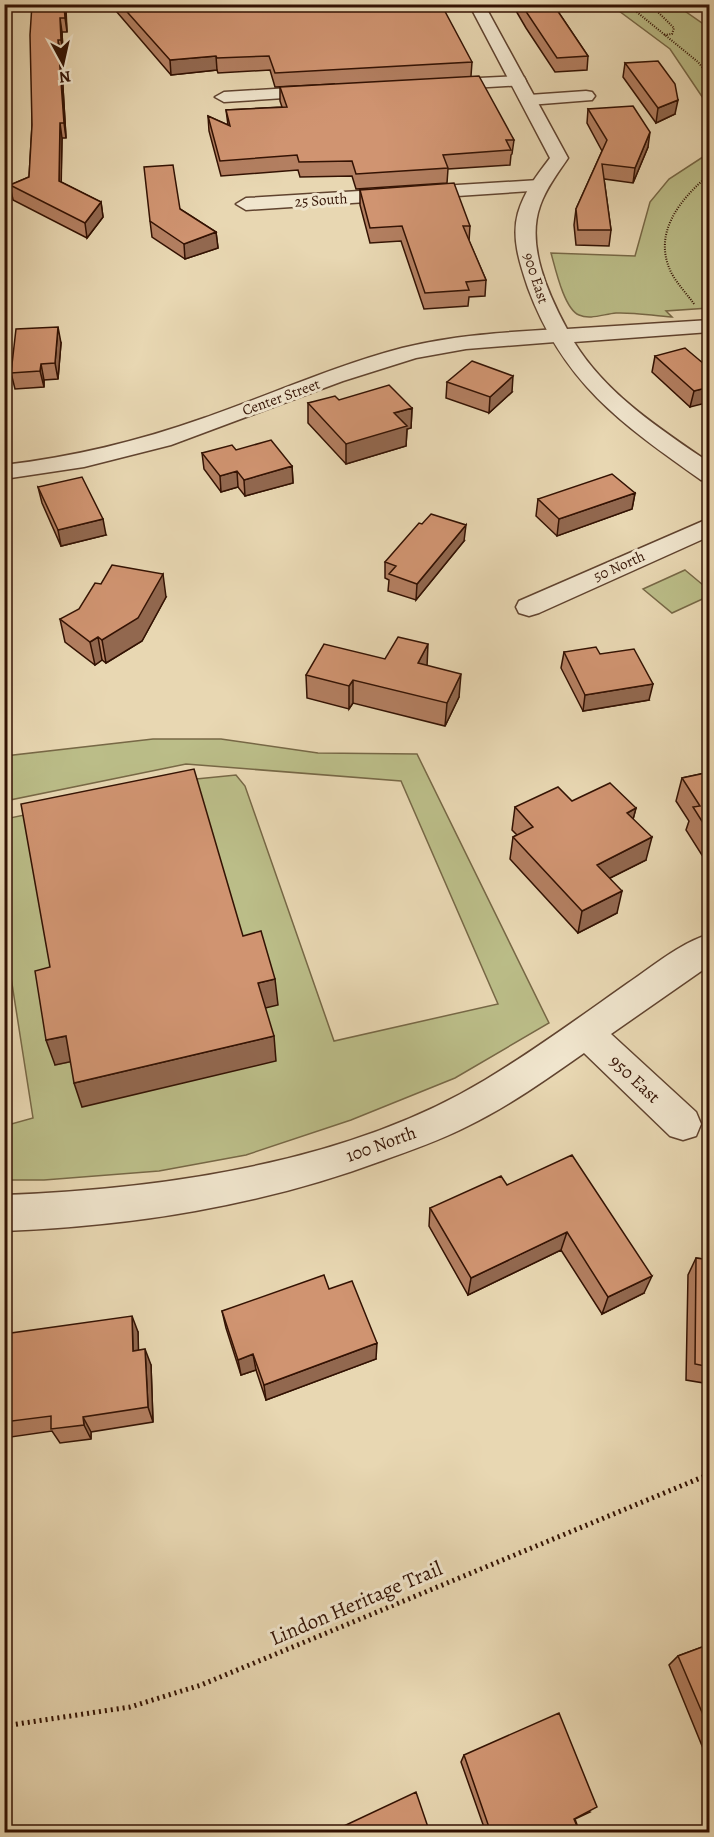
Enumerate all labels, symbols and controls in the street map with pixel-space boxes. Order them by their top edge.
north arrow [33,33,93,93]
text: N [57,65,72,89]
street label: 25 South [294,188,348,212]
street label: 900 East [518,250,554,306]
street label: Center Street [239,374,323,420]
street label: 50 North [590,546,648,586]
street label: 950 East [605,1049,666,1109]
street label: 100 North [343,1120,420,1168]
street label: Lindon Heritage Trail [266,1554,446,1652]

